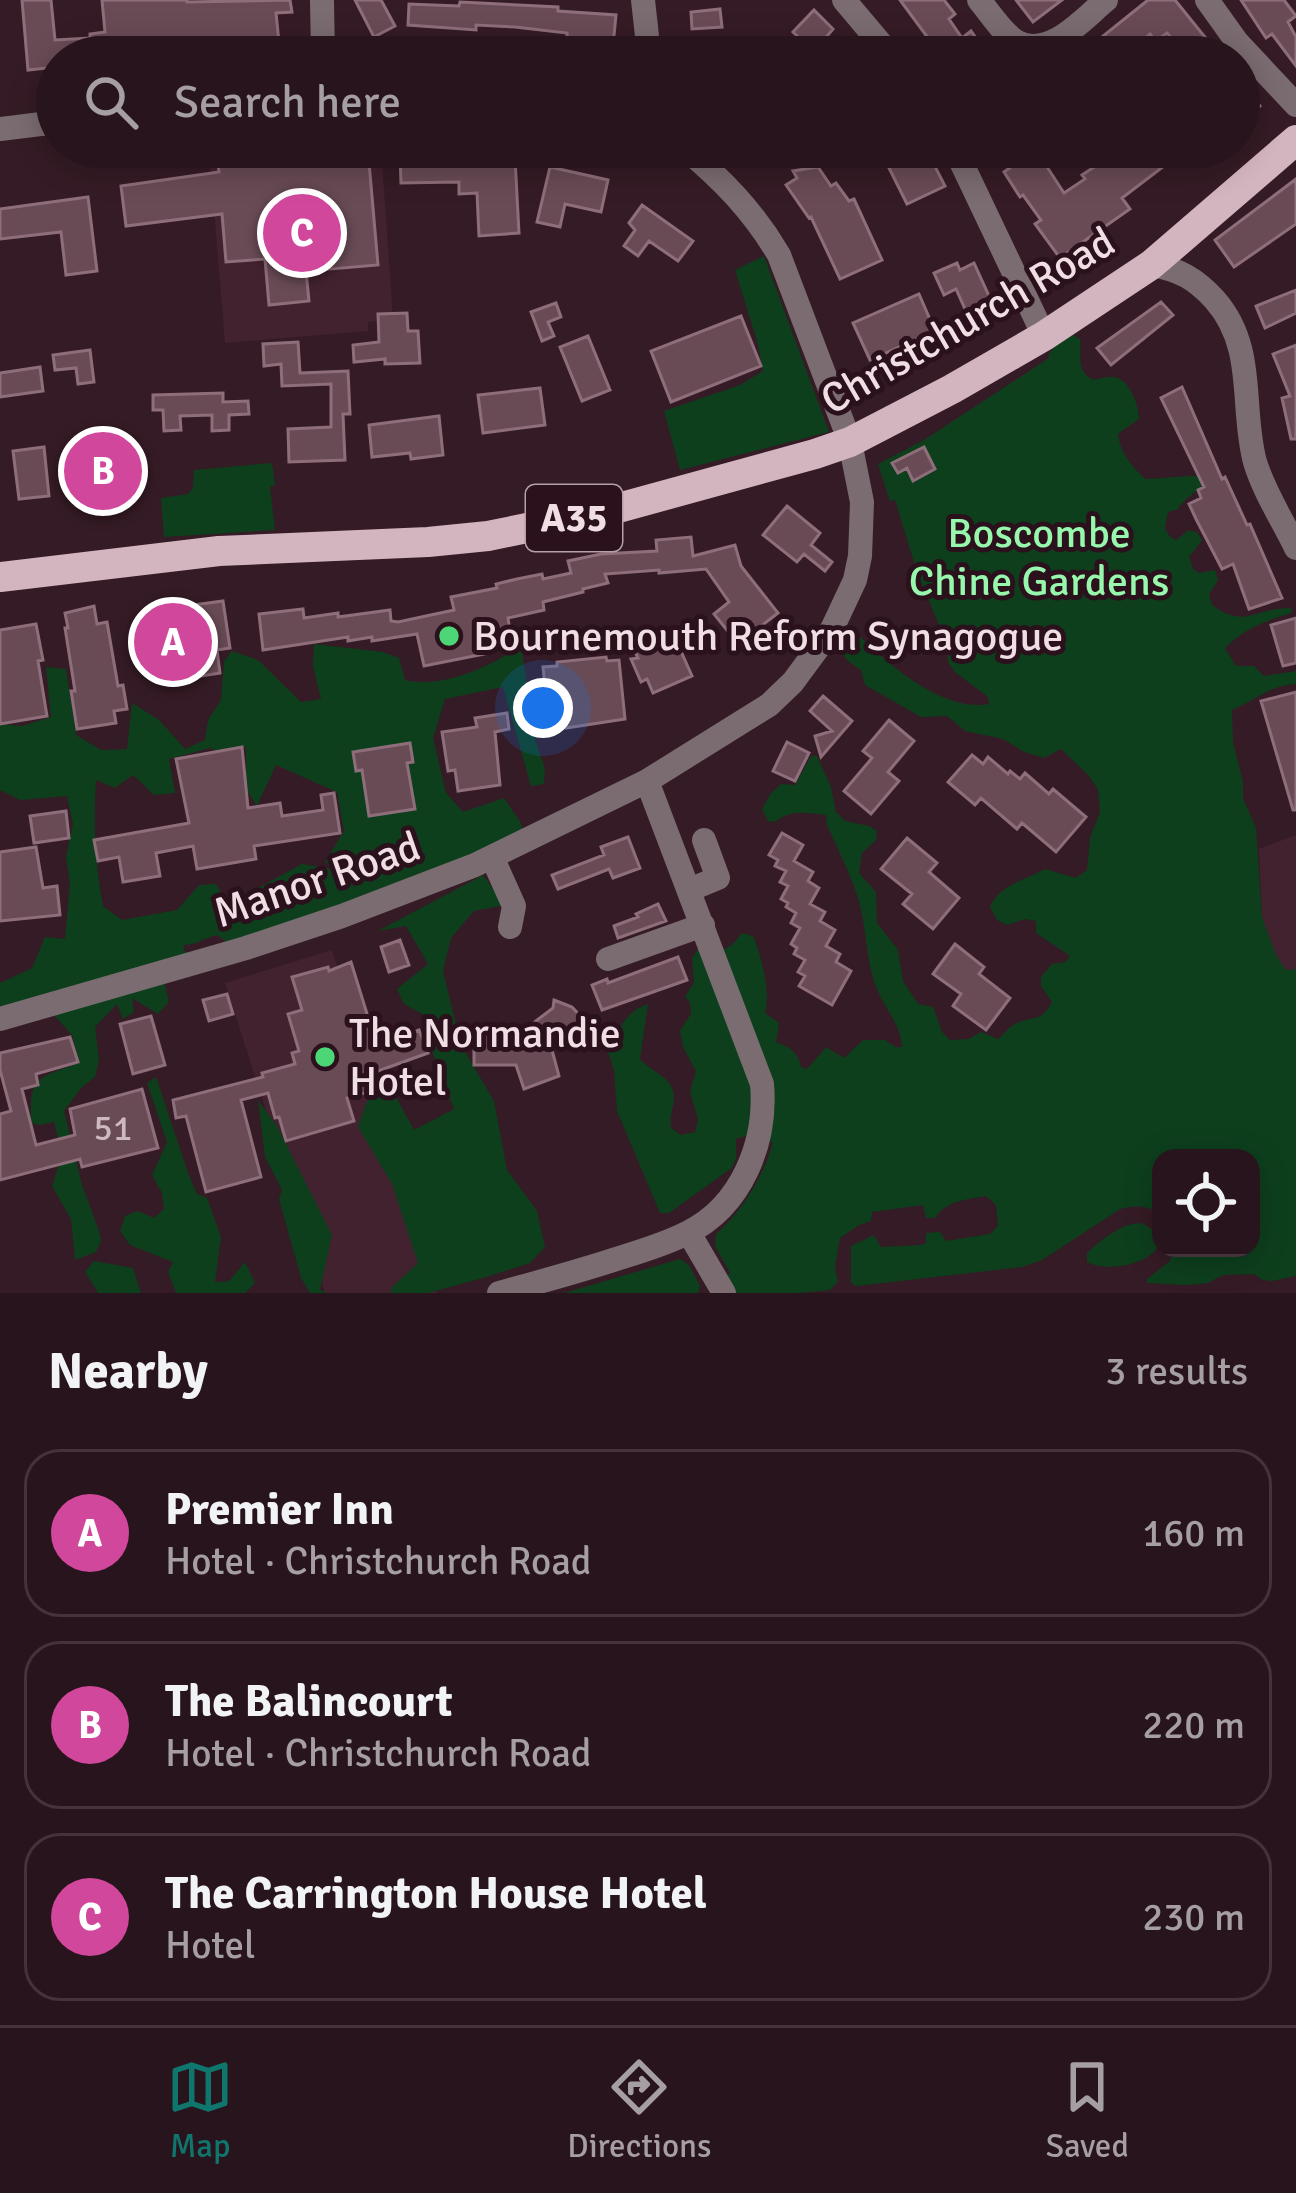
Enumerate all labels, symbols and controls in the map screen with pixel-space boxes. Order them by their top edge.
search box [36,36,1260,168]
icon: search [78,69,144,135]
text: Search here [174,75,401,130]
pin: C [263,188,341,278]
street label: Christchurch Road [812,216,1124,426]
pin: B [64,426,142,516]
road number: A35 [526,485,622,551]
park label: Boscombe Chine Gardens [909,508,1169,607]
pin: A [134,597,212,687]
place label: Bournemouth Reform Synagogue [473,611,1063,662]
marker: Bournemouth Reform Synagogue [436,623,462,649]
your location [513,678,573,738]
street label: Manor Road [207,821,427,939]
place label: The Normandie Hotel [349,1008,621,1107]
marker: The Normandie Hotel [312,1044,338,1070]
house number: 51 [94,1106,132,1151]
map controls [1152,1149,1260,1257]
button: locate [1152,1149,1260,1257]
text: Nearby [48,1340,208,1403]
text: 3 results [1105,1347,1248,1395]
text: Premier Inn [165,1482,394,1537]
text: A [78,1509,102,1557]
text: 160 m [1142,1509,1245,1557]
text: Hotel · Christchurch Road [165,1537,592,1585]
text: The Balincourt [165,1674,453,1729]
text: B [78,1701,102,1749]
text: 220 m [1142,1701,1245,1749]
text: Hotel · Christchurch Road [165,1729,592,1777]
text: The Carrington House Hotel [165,1866,707,1921]
text: C [78,1893,102,1941]
text: 230 m [1142,1893,1245,1941]
text: Hotel [165,1921,256,1969]
tab: Map [167,2054,233,2167]
tab: Directions [567,2054,712,2167]
tab: Saved [1046,2054,1129,2167]

